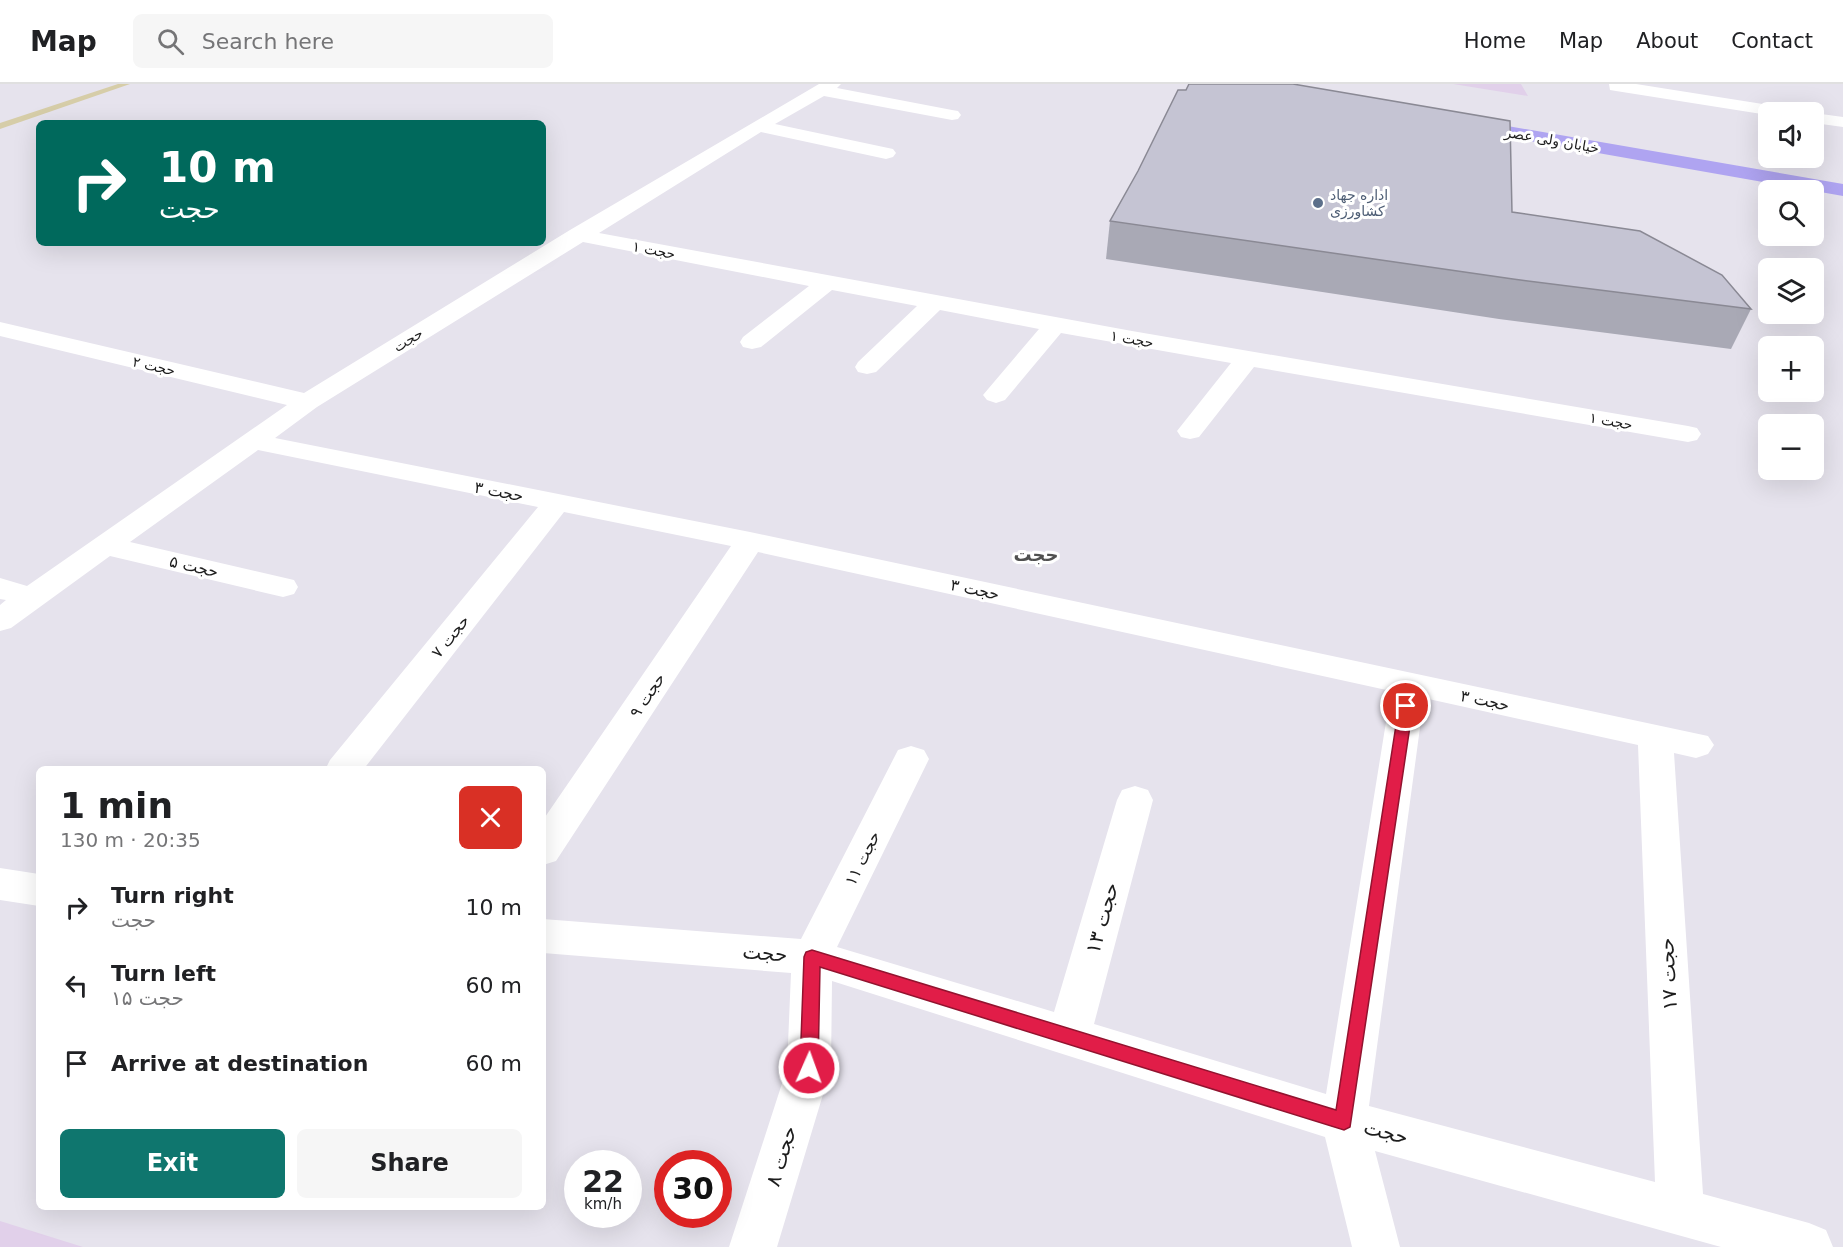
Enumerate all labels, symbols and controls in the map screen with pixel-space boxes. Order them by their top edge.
search box [133,14,553,68]
text: Map [30,25,97,58]
icon: search [154,25,187,58]
text: Search here [202,29,334,54]
text: Home [1464,29,1526,53]
text: Map [1559,29,1603,53]
text: About [1636,29,1698,53]
text: Contact [1731,29,1813,53]
map controls [1758,102,1824,480]
button: sound [1758,102,1824,168]
street label: خیابان ولی عصر [1502,124,1600,157]
text: 10 m [159,143,276,192]
icon: right [60,144,138,222]
button: search [1758,180,1824,246]
place label: اداره جهاد کشاورزی [1330,187,1388,220]
text: حجت [159,193,220,224]
marker: اداره جهاد کشاورزی [1311,196,1325,210]
street label: حجت ۱ [631,238,677,262]
button: layers [1758,258,1824,324]
street label: حجت [390,325,426,355]
street label: حجت ۱ [1109,327,1155,351]
button: + [1758,336,1824,402]
street label: حجت ۲ [131,353,177,379]
street label: حجت ۱ [1588,409,1634,433]
button: − [1758,414,1824,480]
street label: حجت ۳ [473,477,525,506]
district label: حجت [1014,544,1059,565]
street label: حجت ۵ [168,552,220,581]
street label: حجت ۳ [949,575,1001,604]
street label: حجت ۷ [427,611,473,662]
street label: حجت ۹ [626,669,669,721]
pin [1380,680,1431,731]
street label: حجت ۳ [1459,686,1511,715]
icon: arrive [1389,689,1422,722]
text: 1 min [60,785,173,826]
button: close [459,786,522,849]
text: 130 m · 20:35 [60,828,201,852]
street label: حجت ۱۱ [841,828,884,888]
street label: حجت ۱۳ [1080,880,1124,956]
text: Turn right [111,883,234,908]
icon: right [60,891,93,924]
text: 10 m [466,895,522,920]
text: حجت [111,908,156,932]
street label: حجت ۱۷ [1654,937,1682,1011]
street label: حجت [742,939,788,967]
text: Turn left [111,961,216,986]
icon: left [60,969,93,1002]
text: 60 m [466,973,522,998]
text: حجت ۱۵ [111,986,184,1010]
position arrow [777,1036,841,1100]
icon: arrive [60,1047,93,1080]
text: Arrive at destination [111,1051,368,1076]
text: 60 m [466,1051,522,1076]
street label: حجت [1361,1115,1411,1149]
street label: حجت ۸ [760,1123,802,1189]
button: Exit [60,1129,285,1198]
button: Share [297,1129,522,1198]
speed limit sign: 30 [654,1150,732,1228]
text: 22 [582,1164,624,1199]
text: km/h [584,1195,622,1213]

